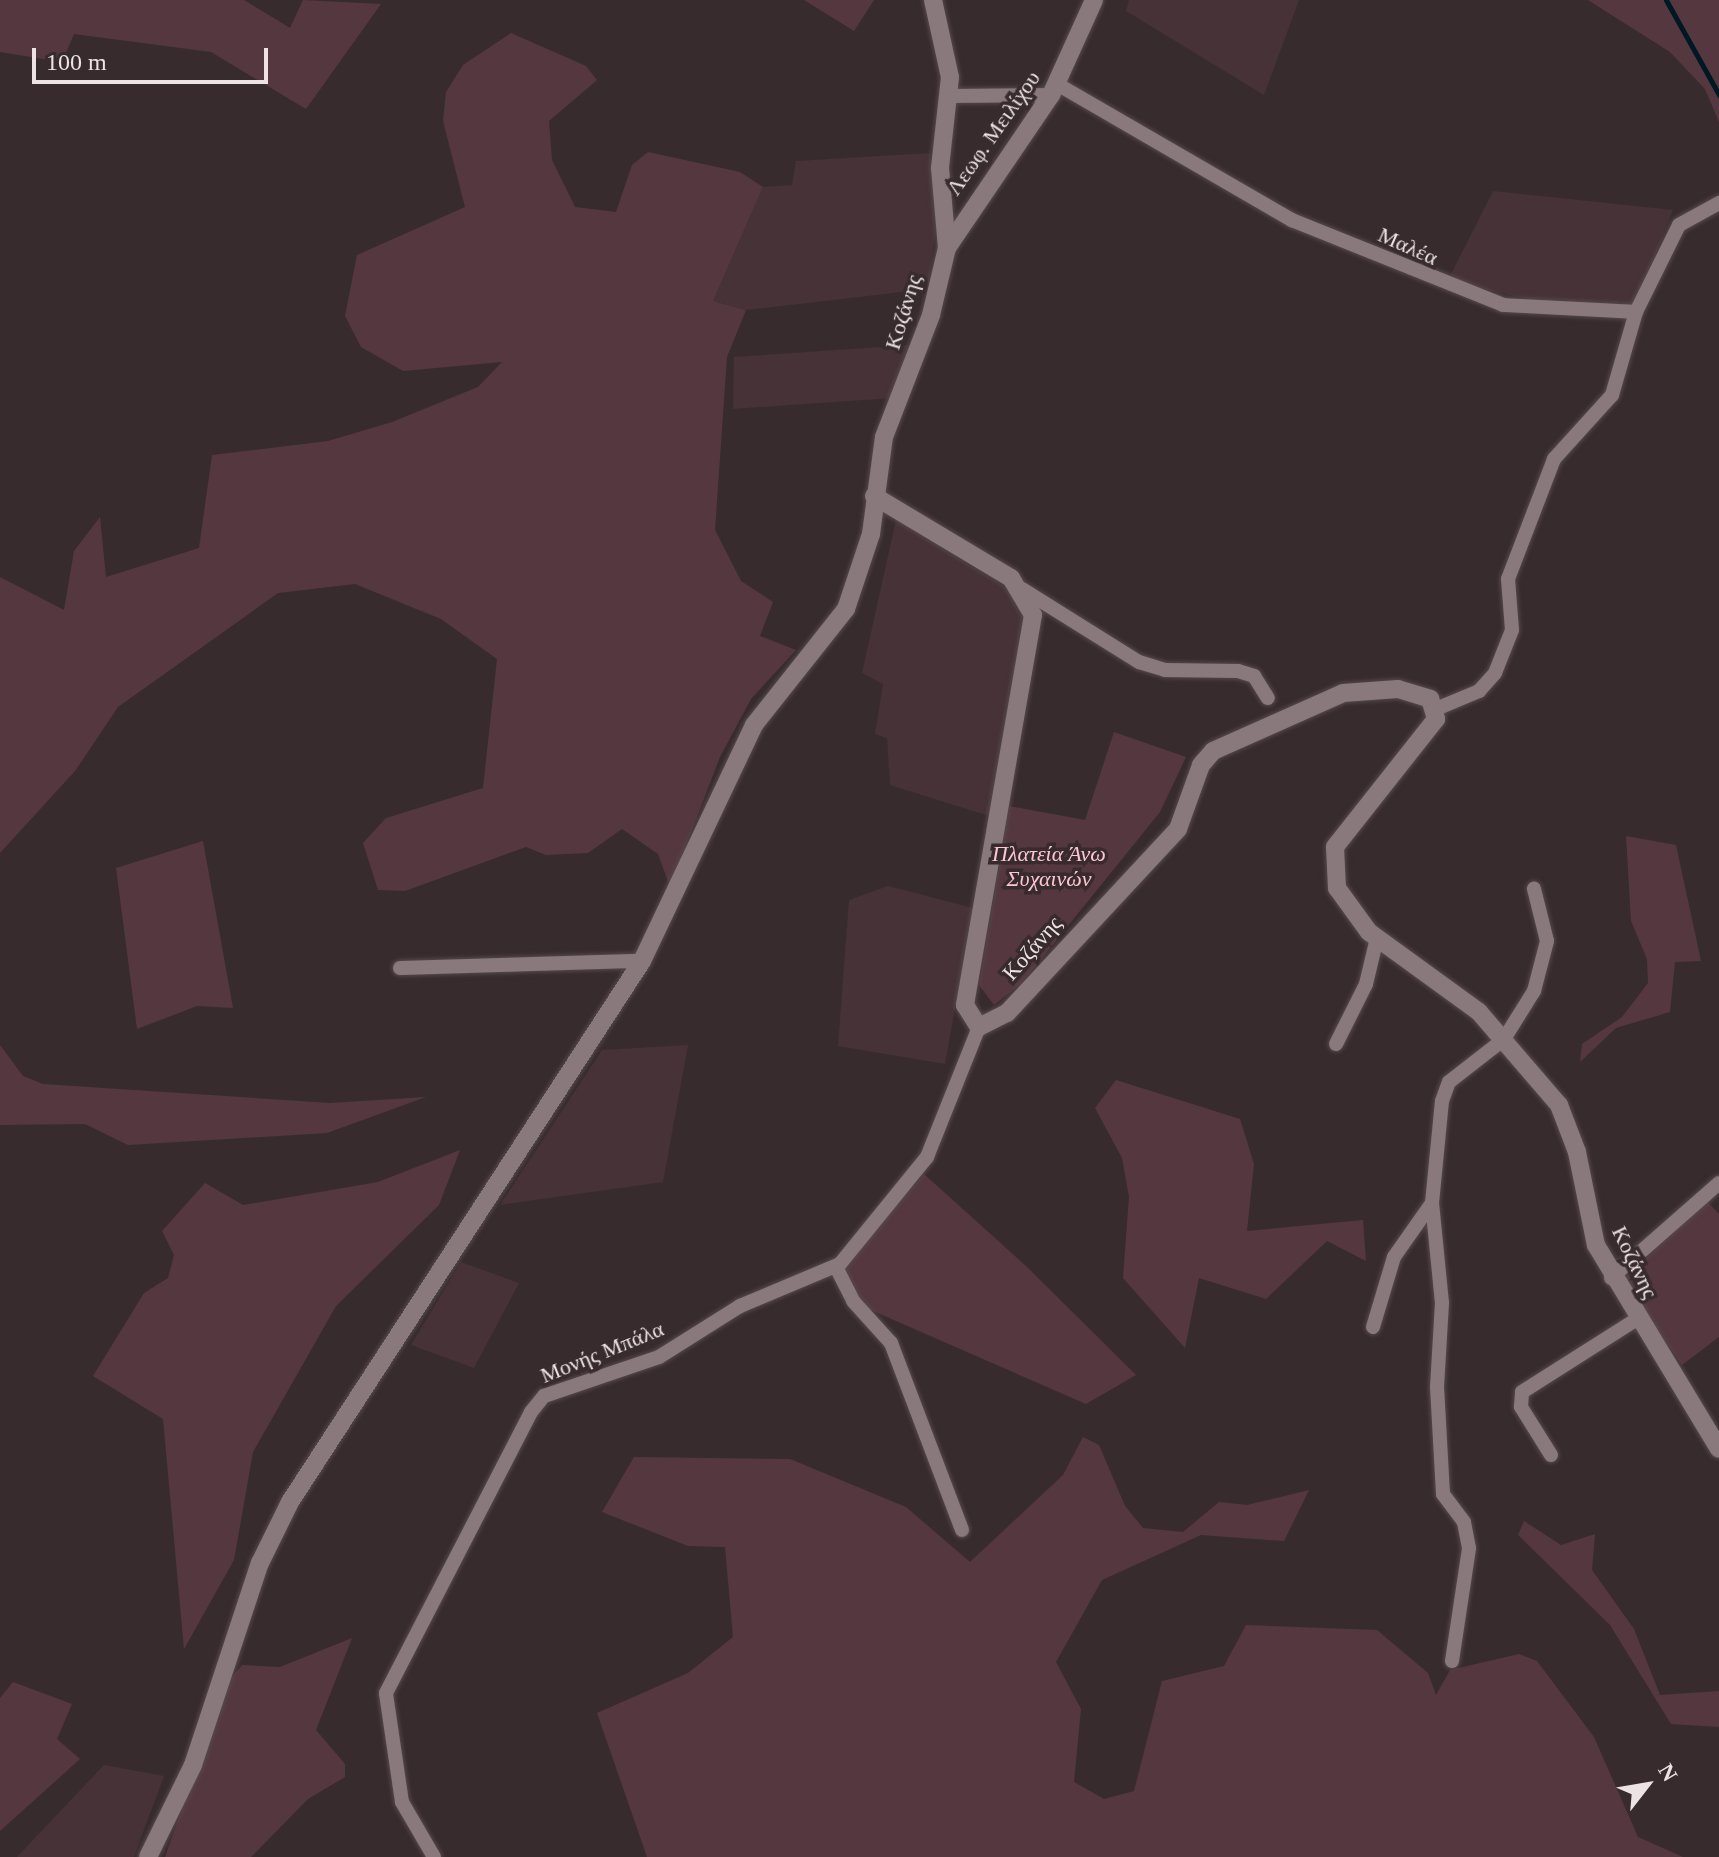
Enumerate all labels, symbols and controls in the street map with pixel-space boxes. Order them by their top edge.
scale bar [36,32,272,82]
text: 100 m [46,49,107,75]
street label: Λεωφ. Μειλίχου [940,66,1046,200]
street label: Μαλέα [1374,221,1442,271]
street label: Κοζάνης [879,271,927,353]
park label: Πλατεία Άνω Συχαινών [992,840,1106,892]
street label: Κοζάνης [997,910,1067,986]
street label: Κοζάνης [1606,1222,1664,1302]
street label: Μονής Μπάλα [537,1315,667,1389]
north arrow [1607,1745,1687,1825]
text: N [1653,1759,1683,1786]

